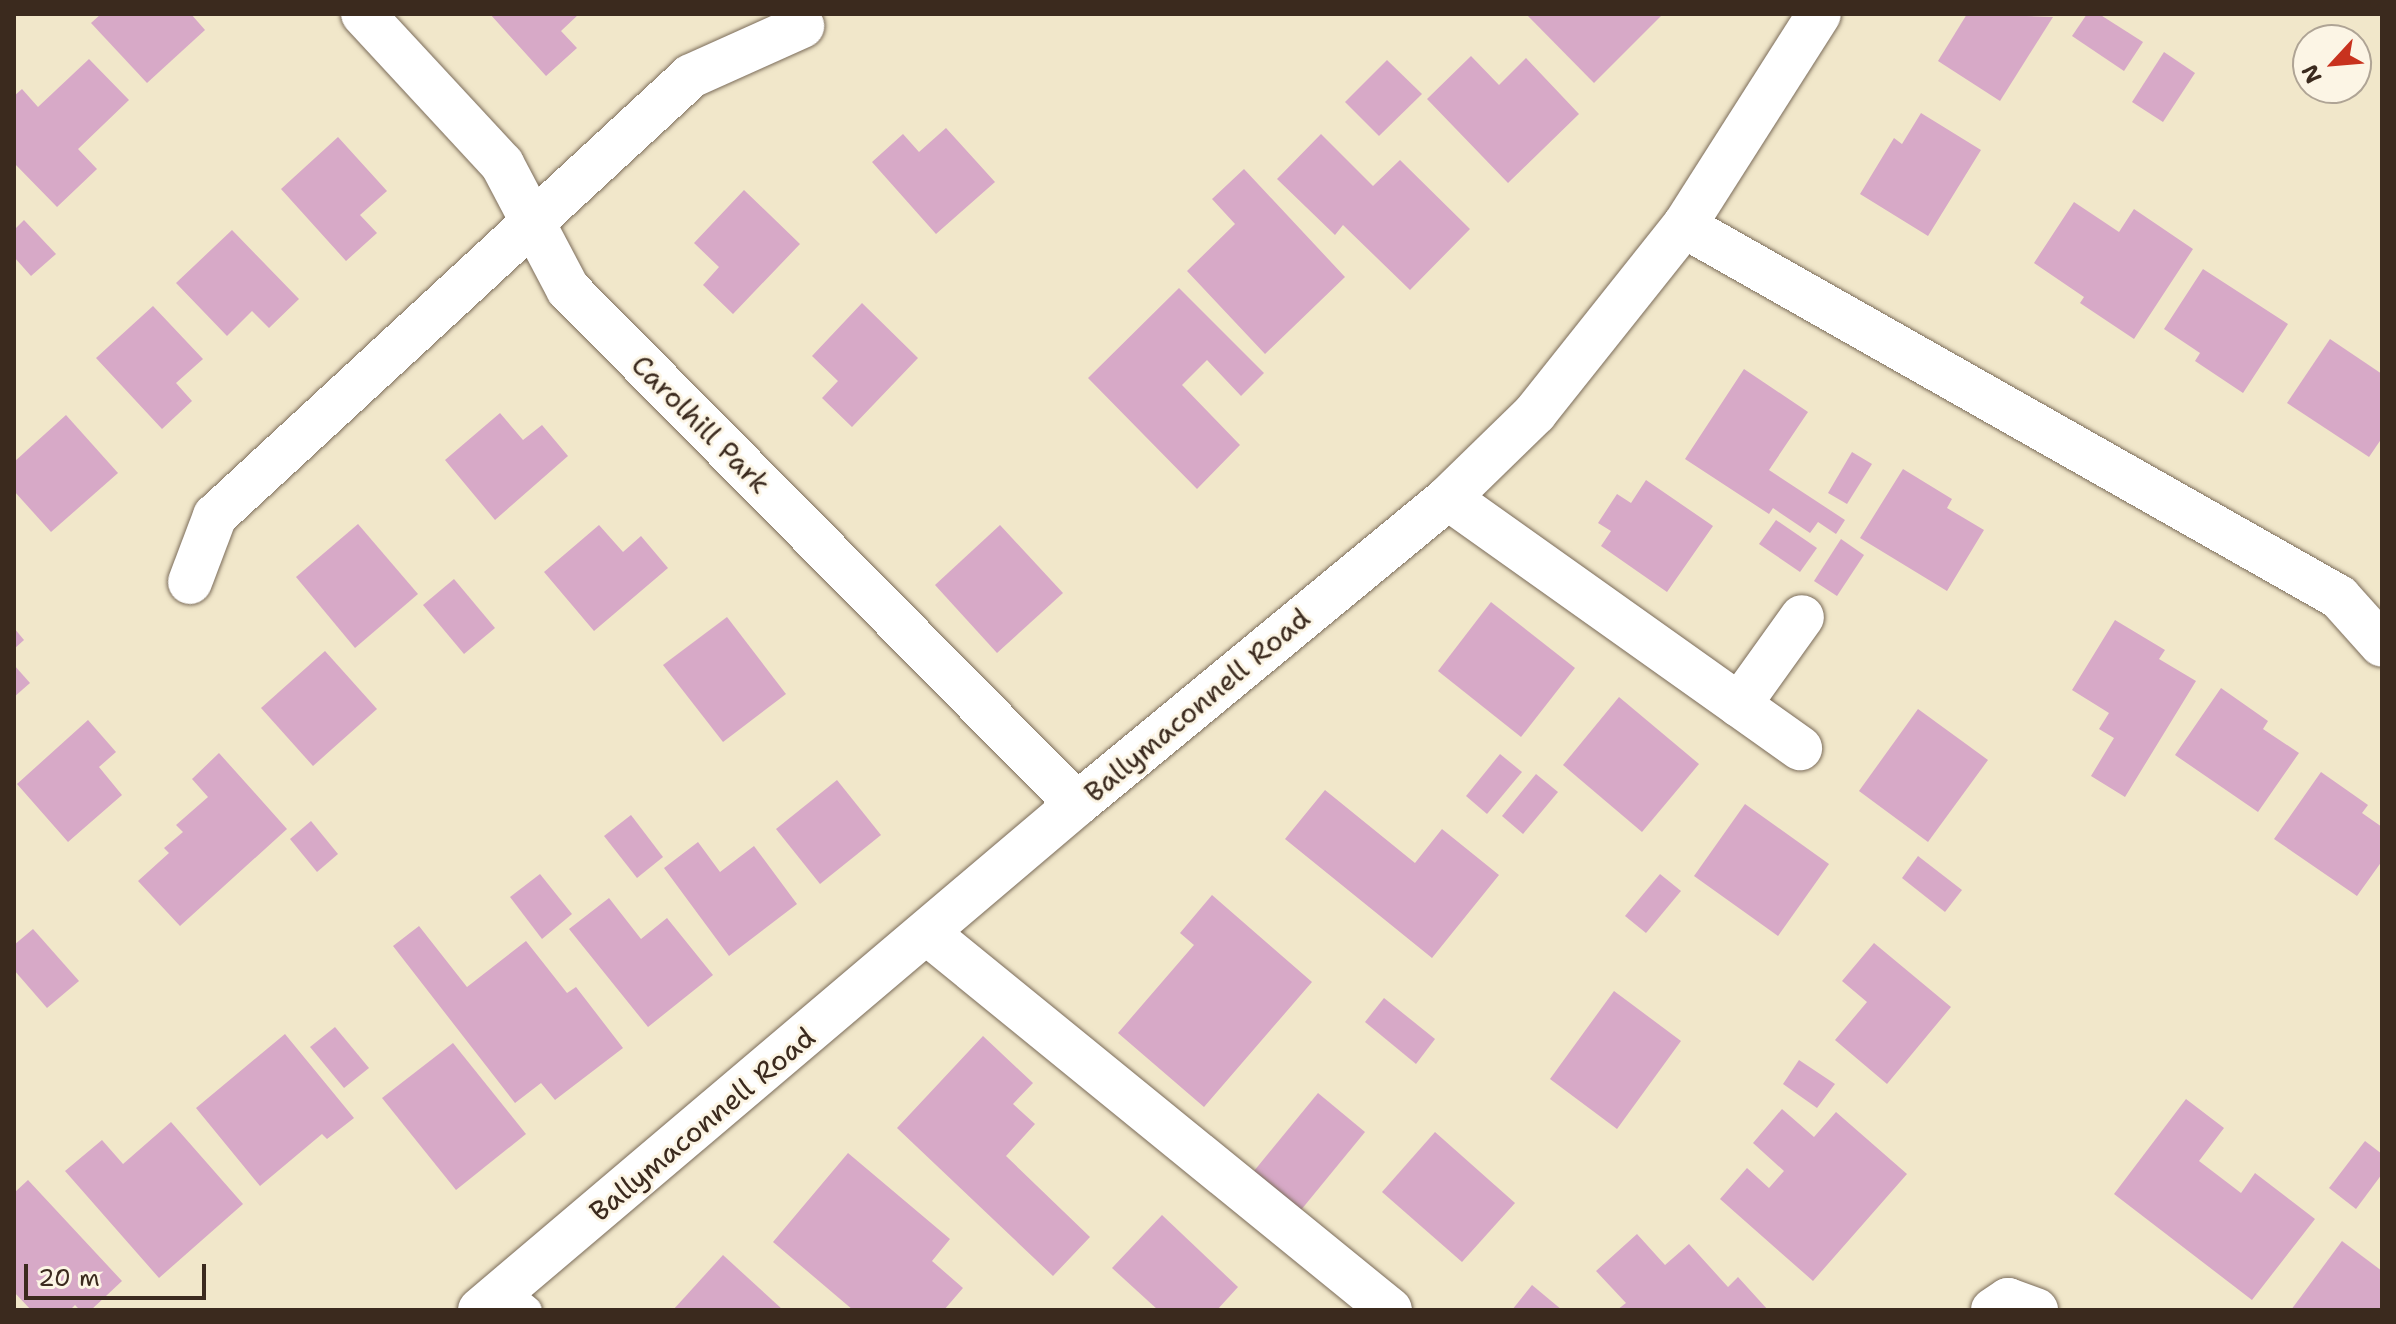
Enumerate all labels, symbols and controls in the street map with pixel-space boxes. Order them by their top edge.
north arrow [2292,24,2372,104]
text: N [2295,60,2329,88]
street label: Carolhill Park [625,348,777,500]
street label: Ballymaconnell Road [1078,601,1316,809]
street label: Ballymaconnell Road [583,1020,821,1228]
scale bar [28,1248,210,1298]
text: 20 m [38,1262,100,1294]

